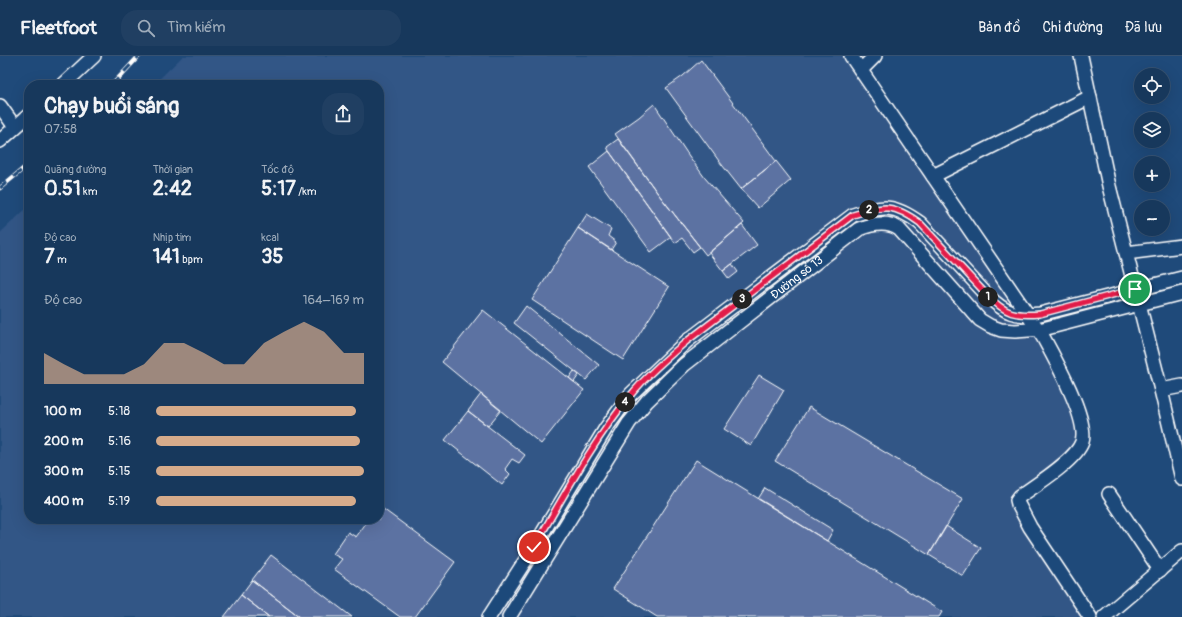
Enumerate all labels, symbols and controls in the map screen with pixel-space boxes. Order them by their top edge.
search box [121,10,401,46]
text: Fleetfoot [20,16,97,40]
icon: search [135,17,157,39]
text: Tìm kiếm [167,18,226,37]
text: Bản đồ [978,19,1020,36]
text: Chỉ đường [1042,19,1103,36]
text: Đã lưu [1125,19,1162,36]
map controls [1134,68,1170,236]
button: locate [1134,68,1170,104]
text: Chạy buổi sáng [44,92,179,120]
button: share [322,93,364,135]
button: layers [1134,112,1170,148]
text: 07:58 [44,121,77,137]
button: + [1134,156,1170,192]
text: Quãng đường [44,163,106,176]
text: Thời gian [153,163,193,176]
text: Tốc độ [261,163,294,176]
text: 0.51 [44,176,81,201]
text: 2:42 [153,176,192,201]
text: 5:17 [261,176,296,201]
text: km [81,185,97,198]
text: /km [296,185,317,198]
pin: 2 [859,200,879,220]
button: − [1134,200,1170,236]
text: 2 [866,203,872,216]
text: Độ cao [44,231,76,244]
text: Nhịp tim [153,231,191,244]
text: kcal [261,231,279,244]
text: 7 [44,244,55,269]
text: 141 [153,244,180,269]
text: 35 [261,244,283,269]
street label: Đường số 13 [768,252,827,303]
text: m [55,253,67,266]
text: bpm [180,253,203,266]
pin [1118,272,1152,306]
icon: arrive [1124,278,1146,300]
pin: 1 [978,287,998,307]
pin: 3 [732,289,752,309]
text: 1 [986,290,990,303]
text: Độ cao [44,292,82,308]
text: 164–169 m [302,292,364,308]
text: 3 [739,292,745,305]
pin: 4 [615,392,635,412]
text: 4 [622,395,628,408]
text: 100 m [44,403,81,419]
text: 5:18 [108,403,130,419]
text: 200 m [44,433,83,449]
text: 5:16 [108,433,131,449]
text: 300 m [44,463,83,479]
text: 5:15 [108,463,131,479]
text: 400 m [44,493,84,509]
text: 5:19 [108,493,130,509]
pin [517,530,551,564]
icon: check [523,536,545,558]

